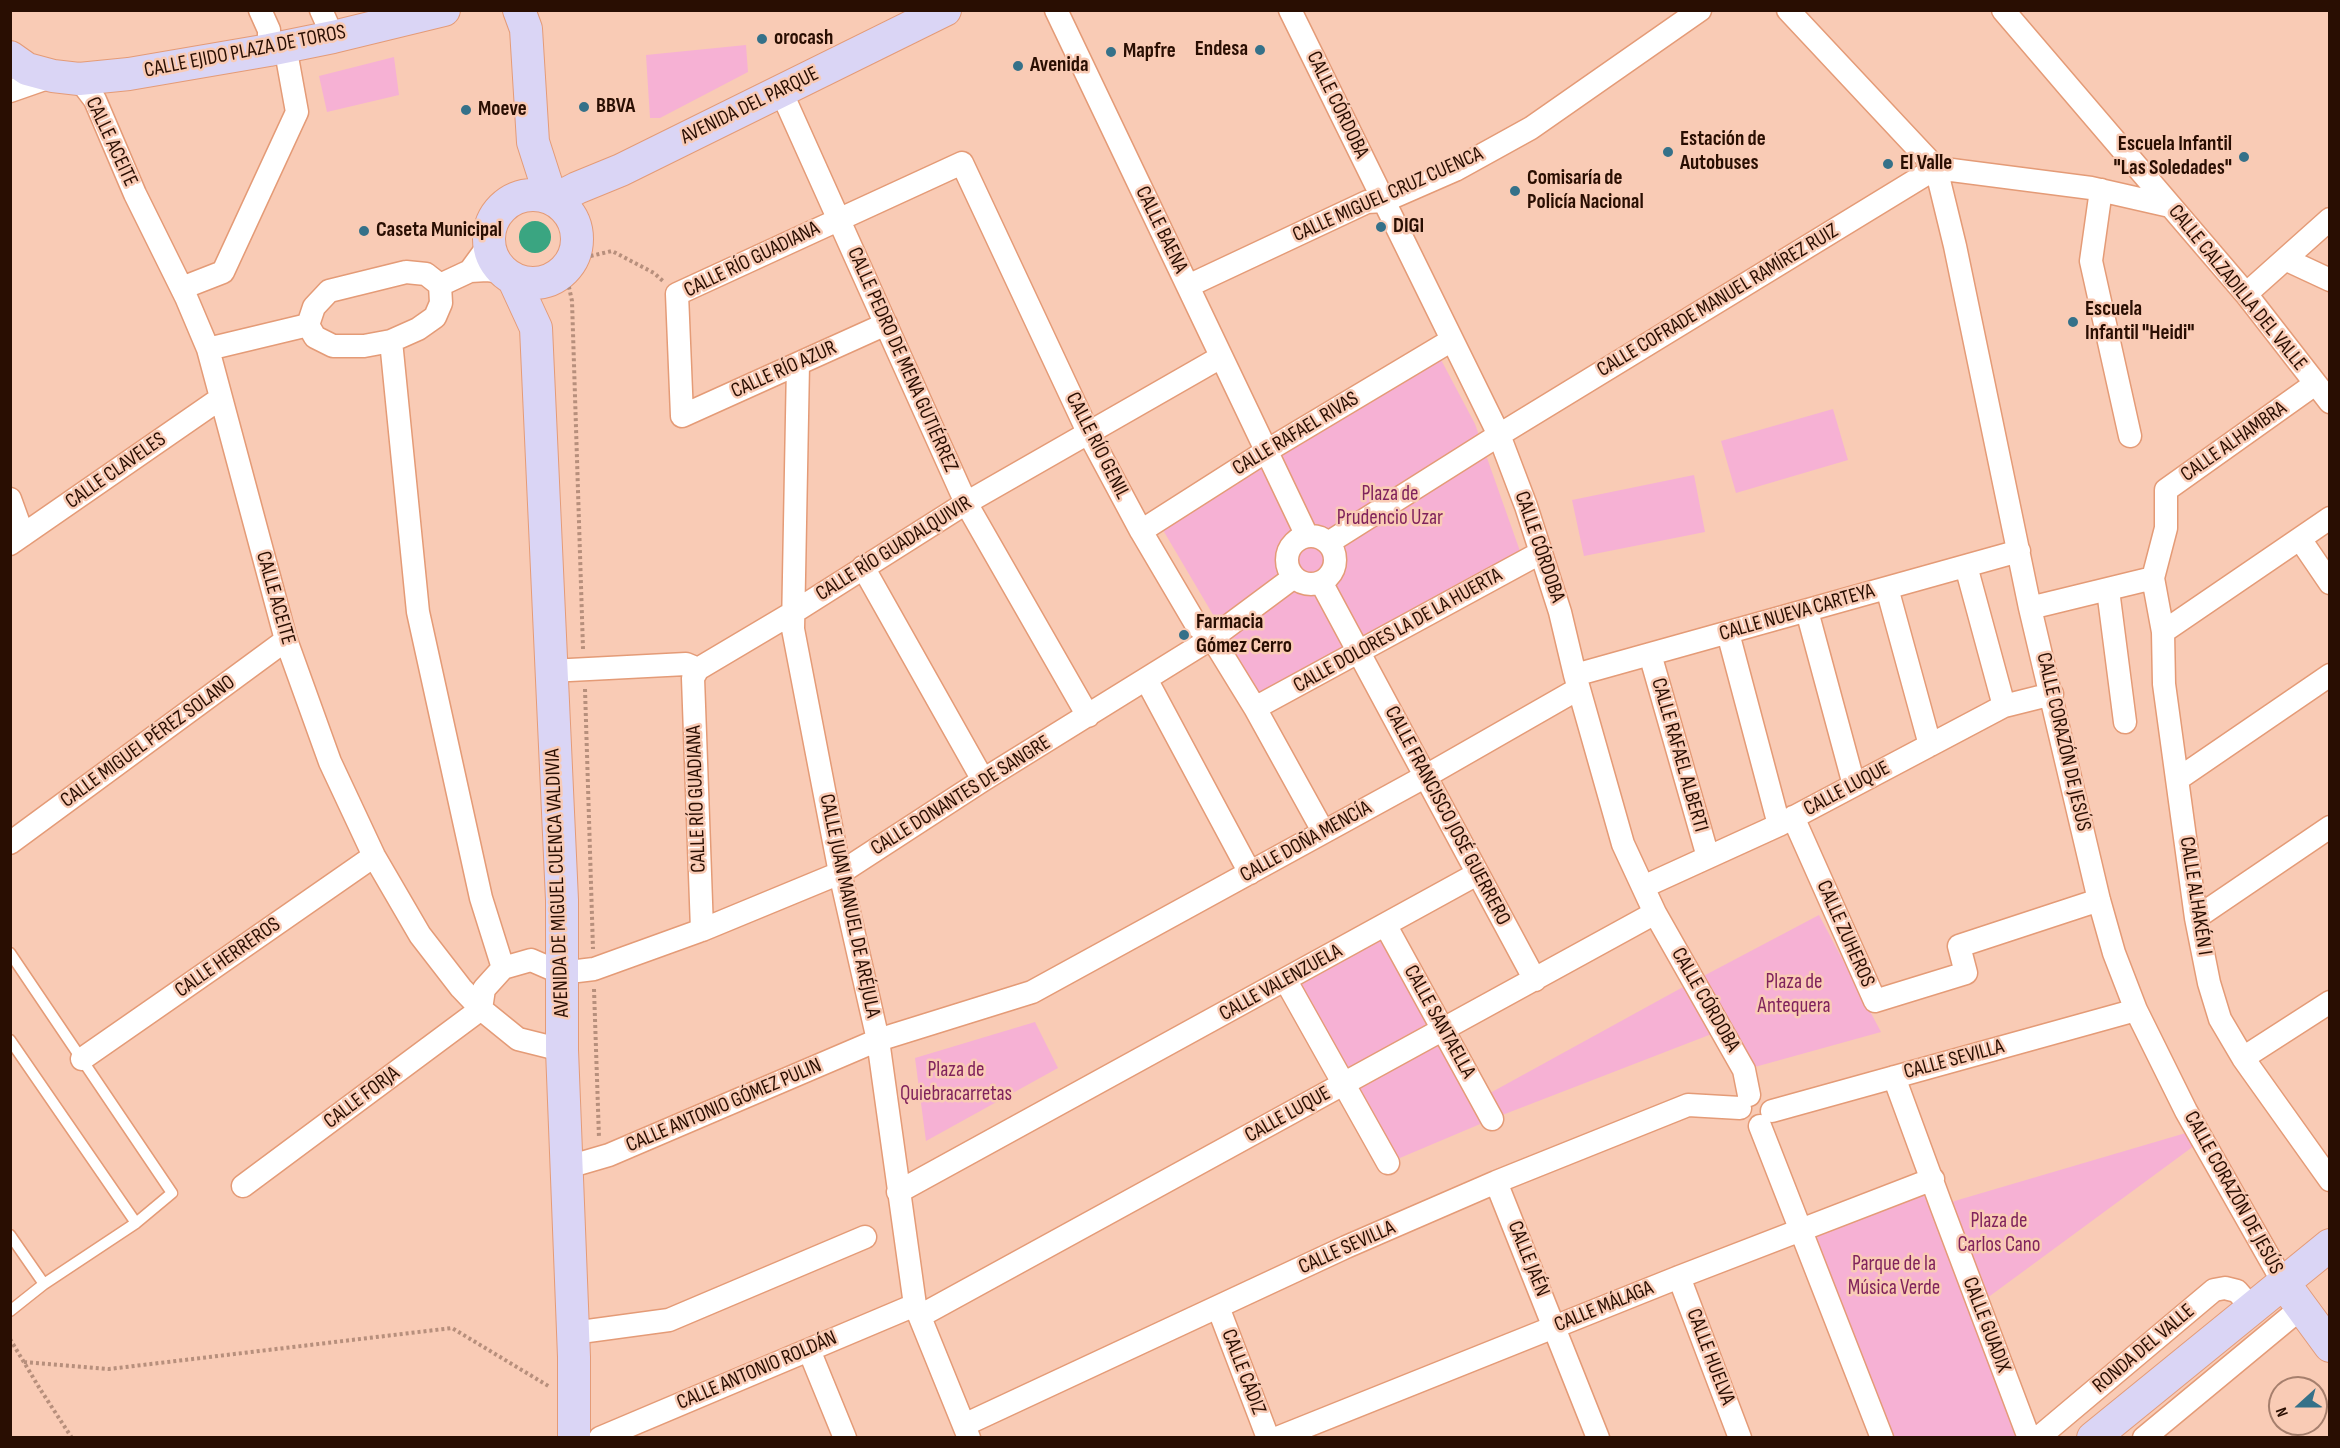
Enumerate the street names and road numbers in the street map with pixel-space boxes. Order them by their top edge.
street label: CALLE EJIDO PLAZA DE TOROS [142,20,348,84]
street label: CALLE CÓRDOBA [1300,47,1374,163]
street label: AVENIDA DEL PARQUE [677,62,823,150]
street label: CALLE ACEITE [79,93,143,191]
street label: CALLE MIGUEL CRUZ CUENCA [1289,142,1487,248]
street label: CALLE BAENA [1129,183,1193,277]
street label: CALLE CALZADILLA DEL VALLE [2162,200,2312,376]
street label: CALLE RÍO GUADIANA [680,216,824,304]
street label: CALLE COFRADE MANUEL RAMÍREZ RUIZ [1593,219,1843,383]
street label: CALLE PEDRO DE MENA GUTIÉRREZ [841,244,963,476]
street label: CALLE RÍO AZUR [728,336,840,404]
street label: CALLE RAFAEL RIVAS [1228,386,1364,482]
street label: CALLE RÍO GENIL [1059,388,1135,504]
street label: CALLE ALHAMBRA [2176,396,2292,488]
street label: CALLE CLAVELES [61,427,171,515]
street label: CALLE CÓRDOBA [1508,488,1570,606]
street label: CALLE RÍO GUADALQUIVIR [811,491,977,607]
street label: CALLE ACEITE [250,548,300,648]
street label: CALLE DOLORES LA DE LA HUERTA [1289,563,1507,699]
street label: CALLE NUEVA CARTEYA [1716,579,1878,647]
street label: CALLE CORAZÓN DE JESÚS [2030,650,2096,834]
street label: CALLE MIGUEL PÉREZ SOLANO [56,670,240,814]
street label: CALLE RAFAEL ALBERTI [1645,675,1713,835]
street label: CALLE FRANCISCO JOSÉ GUERRERO [1379,702,1515,930]
street label: CALLE RÍO GUADIANA [682,725,712,873]
street label: CALLE DONANTES DE SANGRE [866,730,1056,862]
street label: AVENIDA DE MIGUEL CUENCA VALDIVIA [541,748,575,1018]
street label: CALLE LUQUE [1800,756,1894,822]
street label: CALLE JUAN MANUEL DE ARÉJULA [813,792,885,1020]
street label: CALLE DOÑA MENCÍA [1236,796,1376,888]
street label: CALLE ALHAKÉN I [2173,835,2217,957]
street label: CALLE ZUHEROS [1810,877,1880,991]
street label: CALLE HERREROS [170,912,286,1004]
street label: CALLE VALENZUELA [1215,939,1347,1027]
street label: CALLE CÓRDOBA [1665,944,1745,1056]
street label: CALLE SANTAELLA [1398,961,1480,1083]
street label: CALLE SEVILLA [1901,1035,2007,1085]
street label: CALLE ANTONIO GÓMEZ PULIN [623,1053,825,1159]
street label: CALLE FORJA [319,1061,405,1135]
street label: CALLE LUQUE [1241,1081,1335,1149]
street label: CALLE CORAZÓN DE JESÚS [2178,1107,2288,1279]
street label: CALLE SEVILLA [1295,1216,1399,1280]
street label: CALLE JAÉN [1501,1217,1555,1301]
street label: CALLE GUADIX [1956,1274,2016,1376]
street label: CALLE MÁLAGA [1551,1276,1657,1338]
street label: RONDA DEL VALLE [2088,1299,2200,1399]
street label: CALLE HUELVA [1680,1305,1740,1409]
street label: CALLE ANTONIO ROLDÁN [673,1326,841,1416]
street label: CALLE CÁDIZ [1215,1326,1271,1418]

